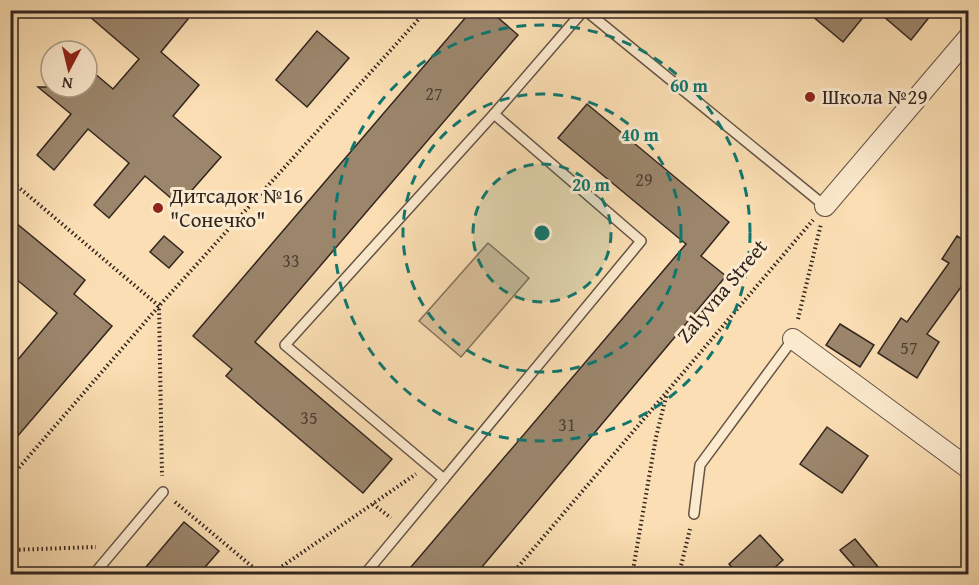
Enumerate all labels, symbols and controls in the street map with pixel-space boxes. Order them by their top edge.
north arrow [39,39,99,99]
text: N [60,71,74,96]
text: 60 m [670,72,709,99]
house number: 27 [425,80,443,107]
place label: Школа №29 [822,81,928,112]
marker: Школа №29 [803,90,817,104]
text: 40 m [621,121,660,148]
house number: 29 [635,166,653,193]
text: 20 m [572,171,611,198]
place label: Дитсадок №16 "Сонечко" [169,180,303,235]
marker: Дитсадок №16 "Сонечко" [151,201,165,215]
centre of rings [532,223,552,243]
street label: Zalyvna Street [669,231,775,349]
house number: 33 [282,247,300,274]
house number: 57 [900,334,918,361]
house number: 35 [300,404,318,431]
house number: 31 [558,411,576,438]

